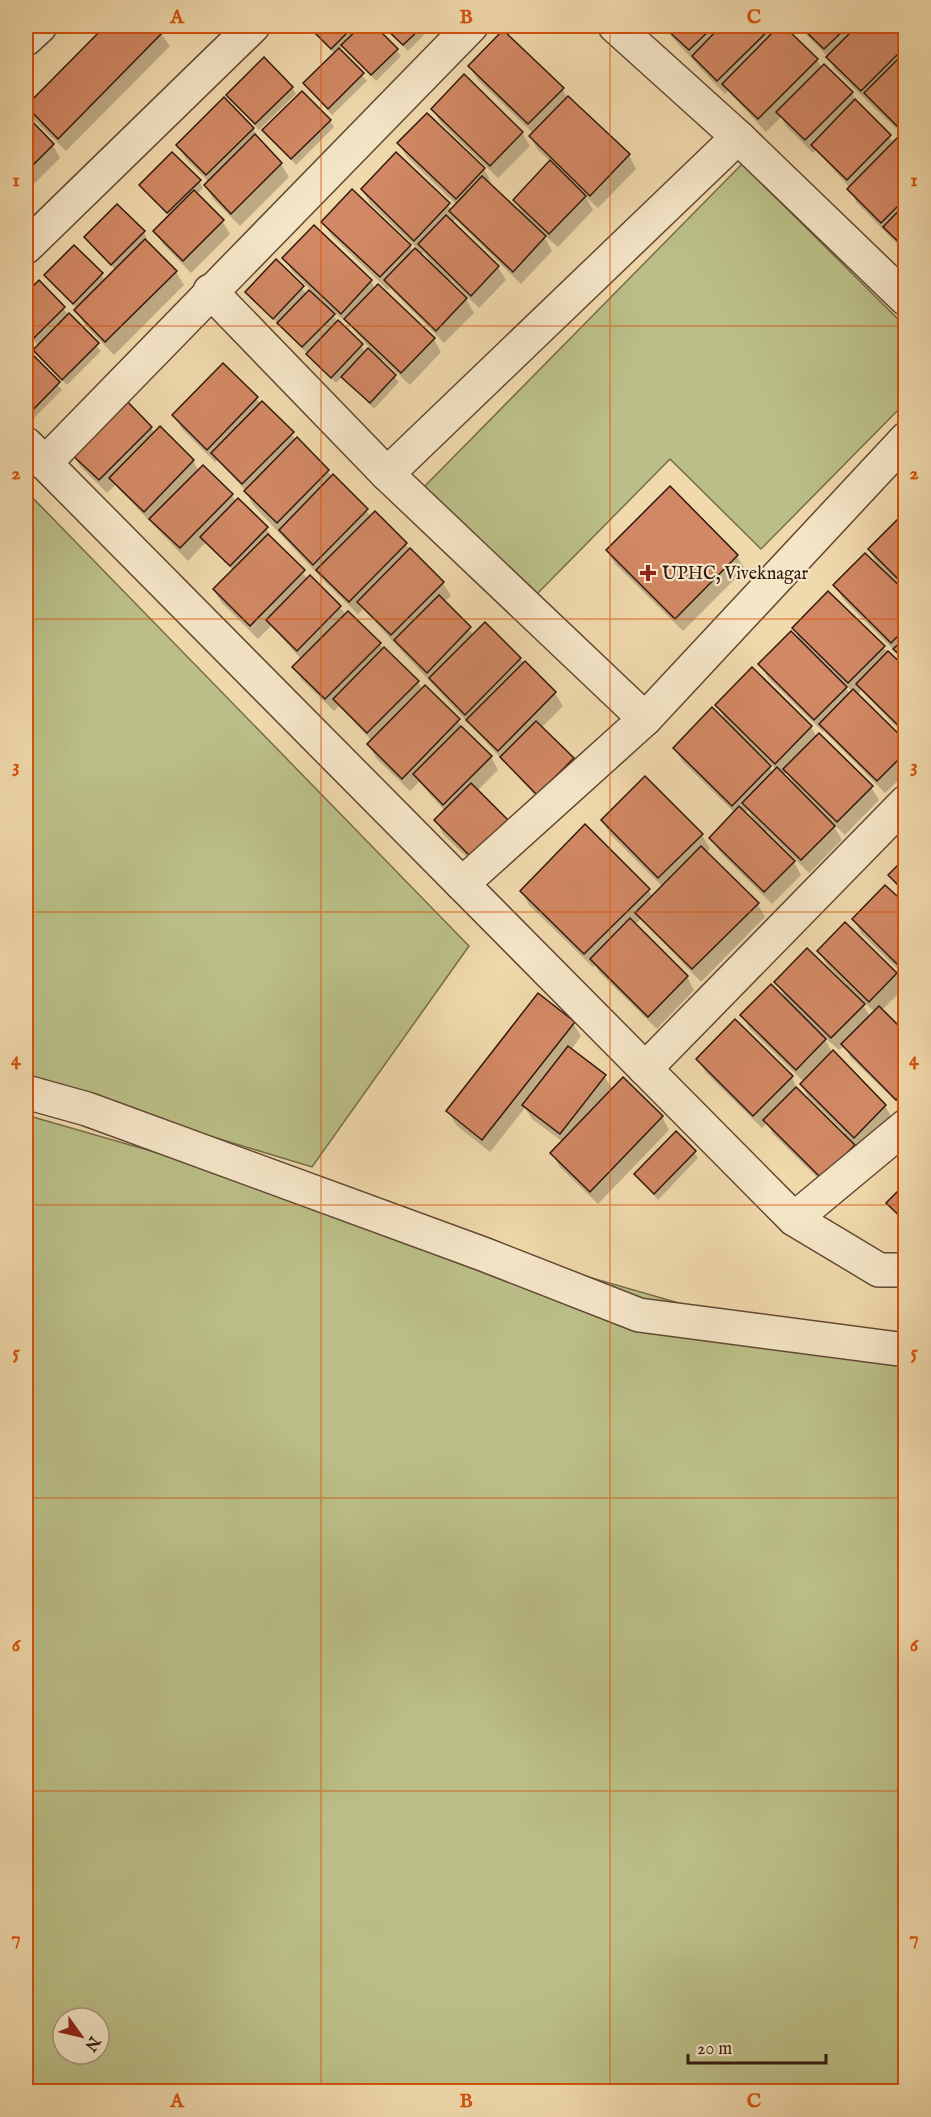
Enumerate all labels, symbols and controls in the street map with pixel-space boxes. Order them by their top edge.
text: A [169,5,185,30]
text: B [459,5,473,30]
text: C [747,5,761,30]
text: 1 [12,168,20,193]
text: 1 [910,168,918,193]
text: 2 [11,461,21,486]
text: 2 [909,461,919,486]
place label: UPHC, Viveknagar [662,563,809,586]
marker: UPHC, Viveknagar [639,564,657,582]
text: 3 [12,754,20,779]
text: 3 [910,754,918,779]
text: 4 [11,1047,22,1072]
text: 4 [909,1047,920,1072]
text: 5 [12,1340,20,1365]
text: 5 [910,1340,918,1365]
text: 6 [12,1633,22,1658]
text: 6 [910,1633,920,1658]
text: 7 [11,1926,21,1951]
text: 7 [909,1926,919,1951]
north arrow [51,2006,111,2066]
scale bar [688,2027,826,2065]
text: N [80,2031,104,2055]
text: 20 m [697,2038,732,2061]
text: A [169,2089,185,2114]
text: B [459,2089,473,2114]
text: C [747,2089,761,2114]

